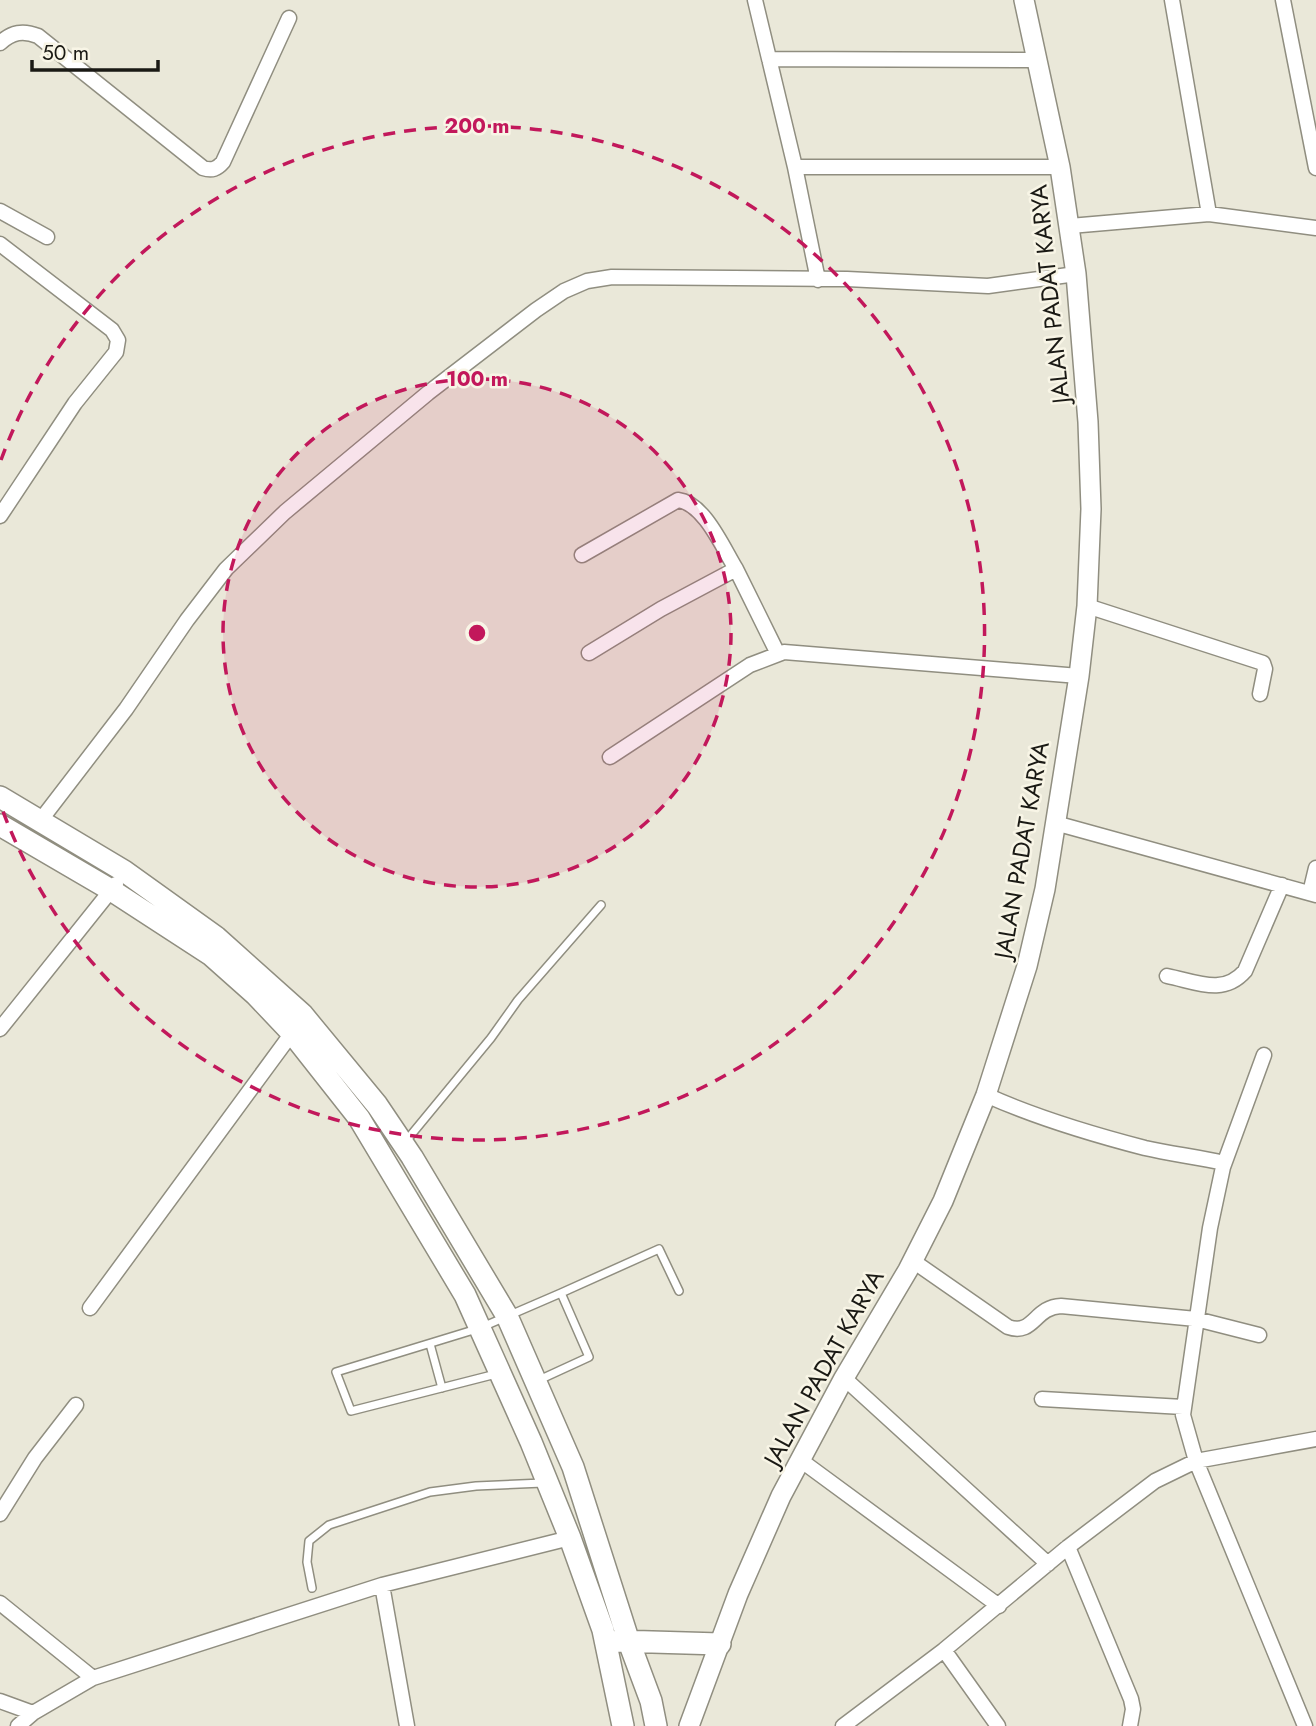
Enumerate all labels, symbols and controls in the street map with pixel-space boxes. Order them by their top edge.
scale bar [32,28,158,72]
text: 50 m [42,38,89,68]
text: 200 m [444,111,510,141]
street label: JALAN PADAT KARYA [1021,183,1079,408]
text: 100 m [446,364,508,394]
centre of rings [465,621,489,645]
street label: JALAN PADAT KARYA [985,738,1058,964]
street label: JALAN PADAT KARYA [753,1263,892,1475]

